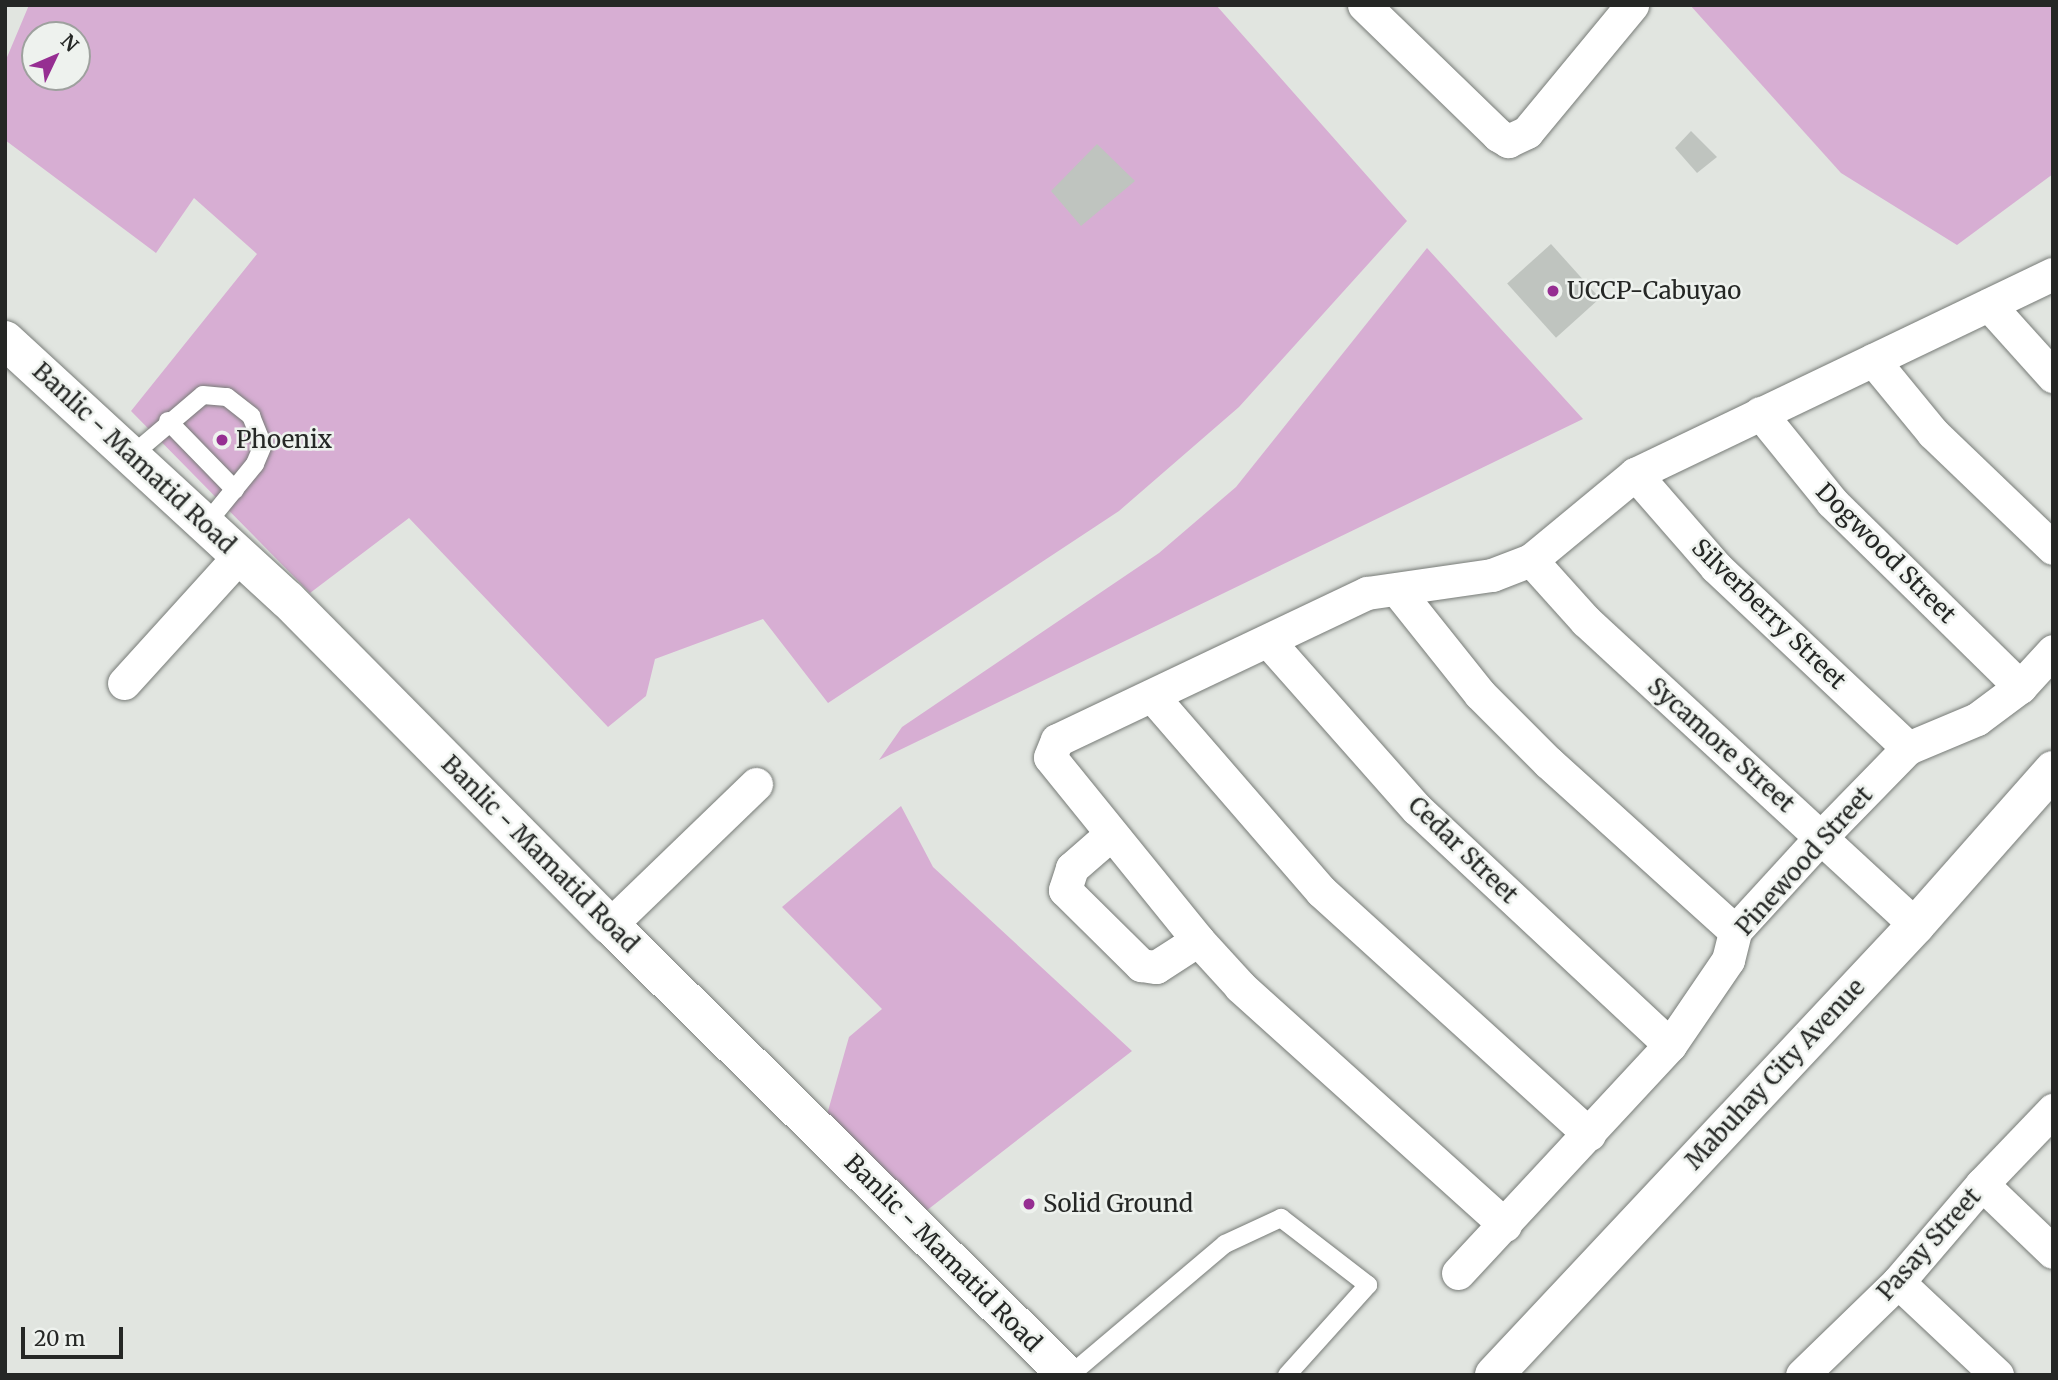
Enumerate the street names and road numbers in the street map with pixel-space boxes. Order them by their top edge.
street label: Banlic - Mamatid Road [27,357,241,559]
street label: Dogwood Street [1810,477,1962,629]
street label: Silverberry Street [1686,533,1852,695]
street label: Sycamore Street [1642,672,1800,818]
street label: Banlic - Mamatid Road [436,750,644,958]
street label: Pinewood Street [1730,781,1878,941]
street label: Cedar Street [1402,791,1524,909]
street label: Mabuhay City Avenue [1679,973,1871,1175]
street label: Banlic - Mamatid Road [839,1149,1047,1357]
street label: Pasay Street [1871,1182,1987,1306]

